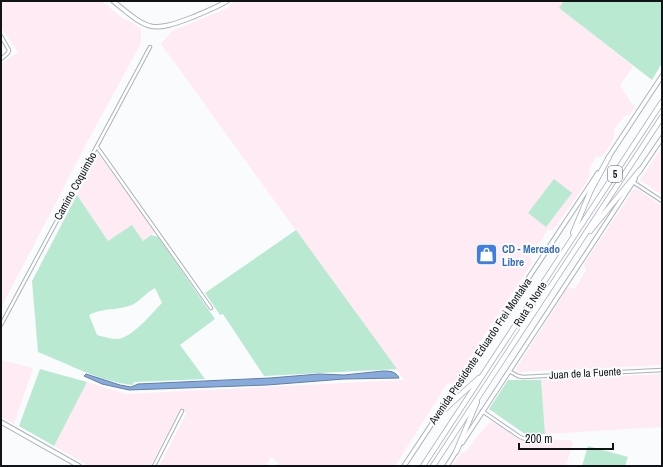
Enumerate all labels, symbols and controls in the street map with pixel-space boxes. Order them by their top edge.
street label: Camino Coquimbo [51,150,99,222]
road number: 5 [608,166,622,182]
shop icon: CD - Mercado Libre [474,242,500,268]
place label: CD - Mercado Libre [502,242,561,269]
street label: Avenida Presidente Eduardo Frei Montalva [425,275,534,428]
street label: Ruta 5 Norte [510,279,550,329]
street label: Juan de la Fuente [549,364,621,382]
scale bar [519,425,613,451]
text: 200 m [525,431,552,447]

